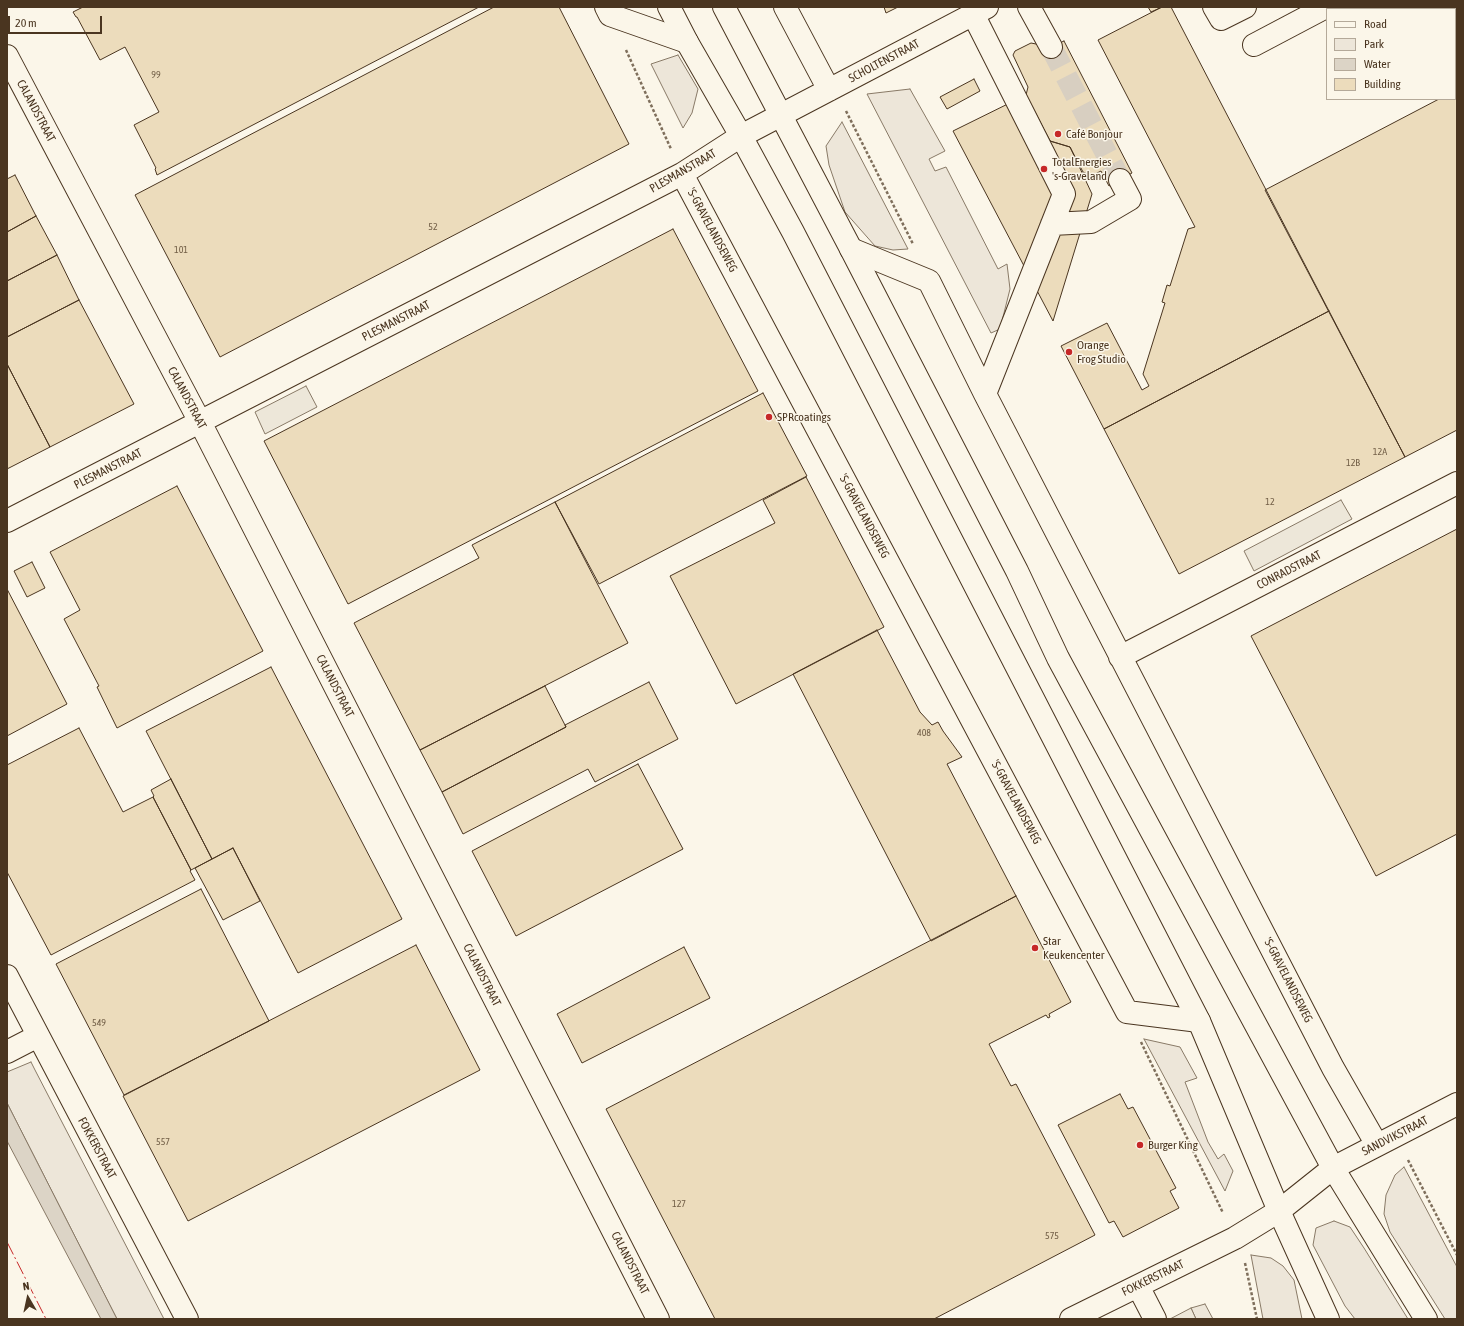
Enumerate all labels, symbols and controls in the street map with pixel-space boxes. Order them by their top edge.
scale bar [10,8,104,34]
legend [1326,8,1456,100]
text: 20 m [15,16,37,30]
text: Road [1364,17,1387,31]
street label: SCHOLTENSTRAAT [846,36,922,86]
text: Park [1364,37,1384,51]
text: Water [1364,57,1390,71]
house number: 99 [151,69,161,81]
street label: CALANDSTRAAT [14,77,58,145]
text: Building [1364,77,1401,91]
place label: Café Bonjour [1066,127,1122,141]
marker: Café Bonjour [1053,129,1063,139]
street label: PLESMANSTRAAT [647,146,719,196]
place label: TotalEnergies 's-Graveland [1052,155,1112,183]
marker: TotalEnergies 's-Graveland [1039,164,1049,174]
street label: 'S-GRAVELANDSEWEG [684,185,740,275]
house number: 52 [428,221,438,233]
house number: 101 [174,244,188,256]
street label: PLESMANSTRAAT [360,298,432,344]
place label: Orange Frog Studio [1077,338,1126,366]
marker: Orange Frog Studio [1064,347,1074,357]
street label: CALANDSTRAAT [165,364,209,432]
place label: SPRcoatings [777,410,831,424]
marker: SPRcoatings [764,412,774,422]
street label: PLESMANSTRAAT [72,446,144,492]
house number: 12A [1373,446,1387,458]
house number: 12B [1346,457,1360,469]
street label: 'S-GRAVELANDSEWEG [836,471,892,561]
house number: 12 [1265,496,1275,508]
street label: CONRADSTRAAT [1254,548,1324,592]
street label: CALANDSTRAAT [313,652,357,720]
house number: 408 [917,727,931,739]
street label: 'S-GRAVELANDSEWEG [988,757,1044,847]
place label: Star Keukencenter [1043,934,1104,962]
street label: 'S-GRAVELANDSEWEG [1260,935,1316,1025]
street label: CALANDSTRAAT [460,941,504,1009]
marker: Star Keukencenter [1030,943,1040,953]
house number: 549 [92,1017,106,1029]
street label: SANDVIKSTRAAT [1360,1113,1430,1159]
street label: FOKKERSTRAAT [75,1115,119,1181]
house number: 557 [156,1136,170,1148]
place label: Burger King [1148,1138,1198,1152]
marker: Burger King [1135,1140,1145,1150]
house number: 127 [672,1198,686,1210]
street label: CALANDSTRAAT [608,1229,652,1297]
house number: 575 [1045,1230,1059,1242]
street label: FOKKERSTRAAT [1119,1257,1187,1299]
north arrow [8,1278,48,1318]
text: N [22,1280,30,1293]

